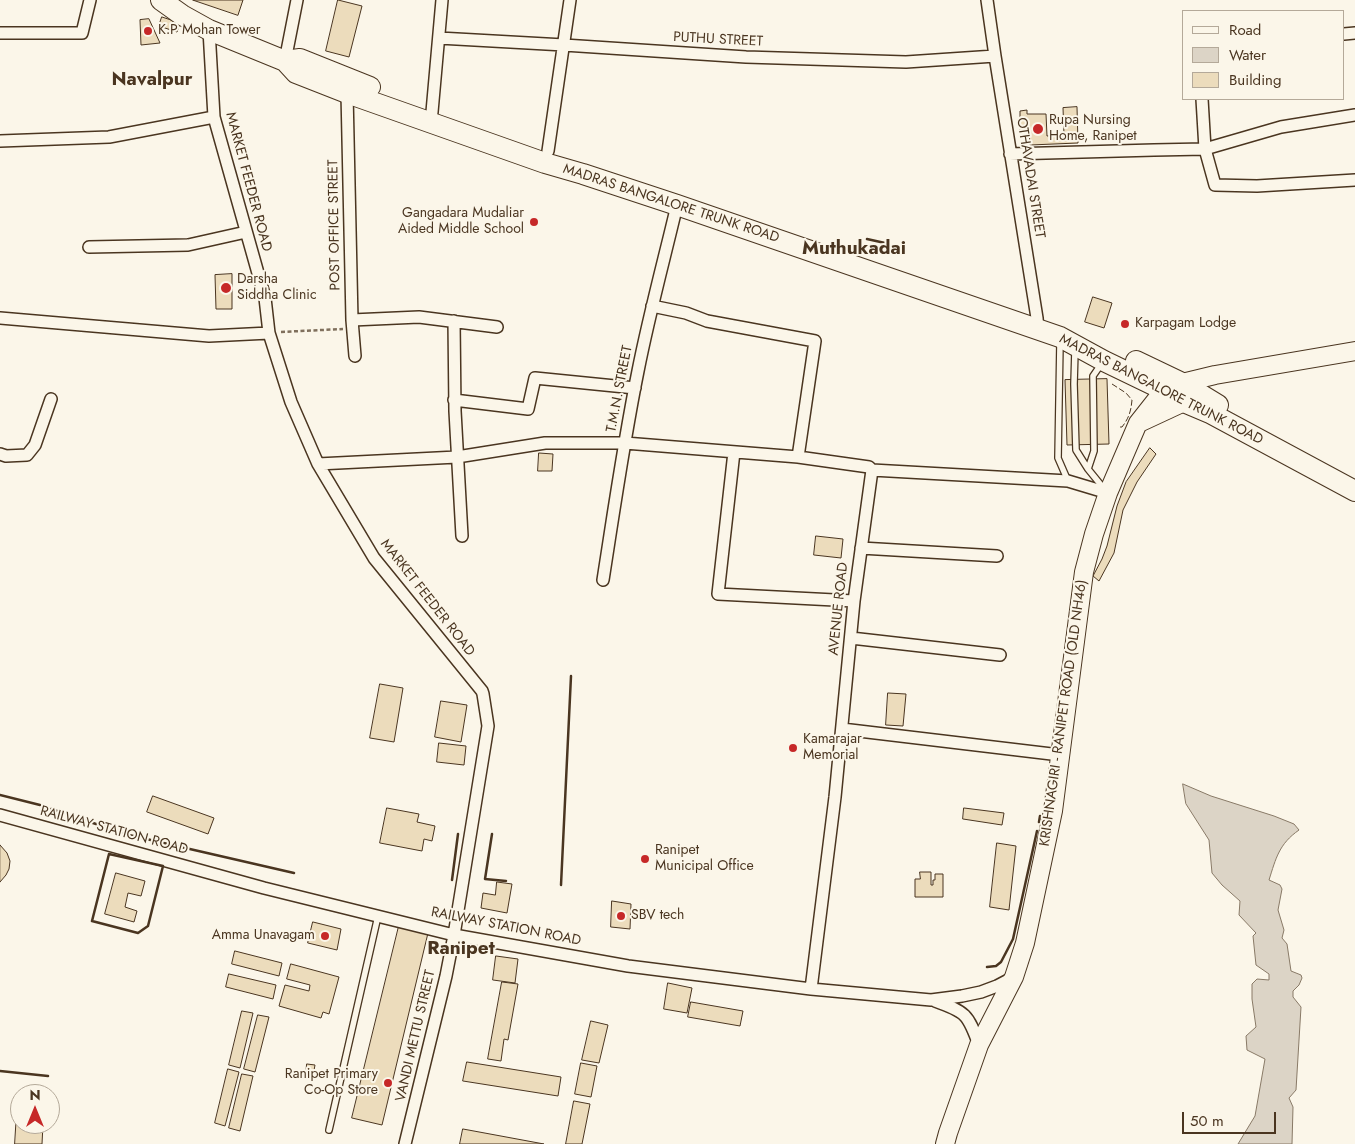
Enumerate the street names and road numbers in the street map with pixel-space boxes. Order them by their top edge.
street label: PUTHU STREET [673,29,763,51]
street label: MARKET FEEDER ROAD [221,110,275,254]
street label: OTHAVADAI STREET [1012,116,1048,240]
street label: POST OFFICE STREET [325,159,345,291]
street label: MADRAS BANGALORE TRUNK ROAD [561,161,781,247]
street label: MADRAS BANGALORE TRUNK ROAD [1056,331,1266,449]
street label: T.M.N. STREET [603,344,637,434]
street label: MARKET FEEDER ROAD [376,536,478,660]
street label: AVENUE ROAD [826,562,852,656]
street label: KRISHNAGIRI - RANIPET ROAD (OLD NH46) [1037,579,1091,847]
street label: RAILWAY STATION ROAD [38,803,190,859]
street label: RAILWAY STATION ROAD [430,904,582,950]
street label: VANDI METTU STREET [393,969,439,1103]

